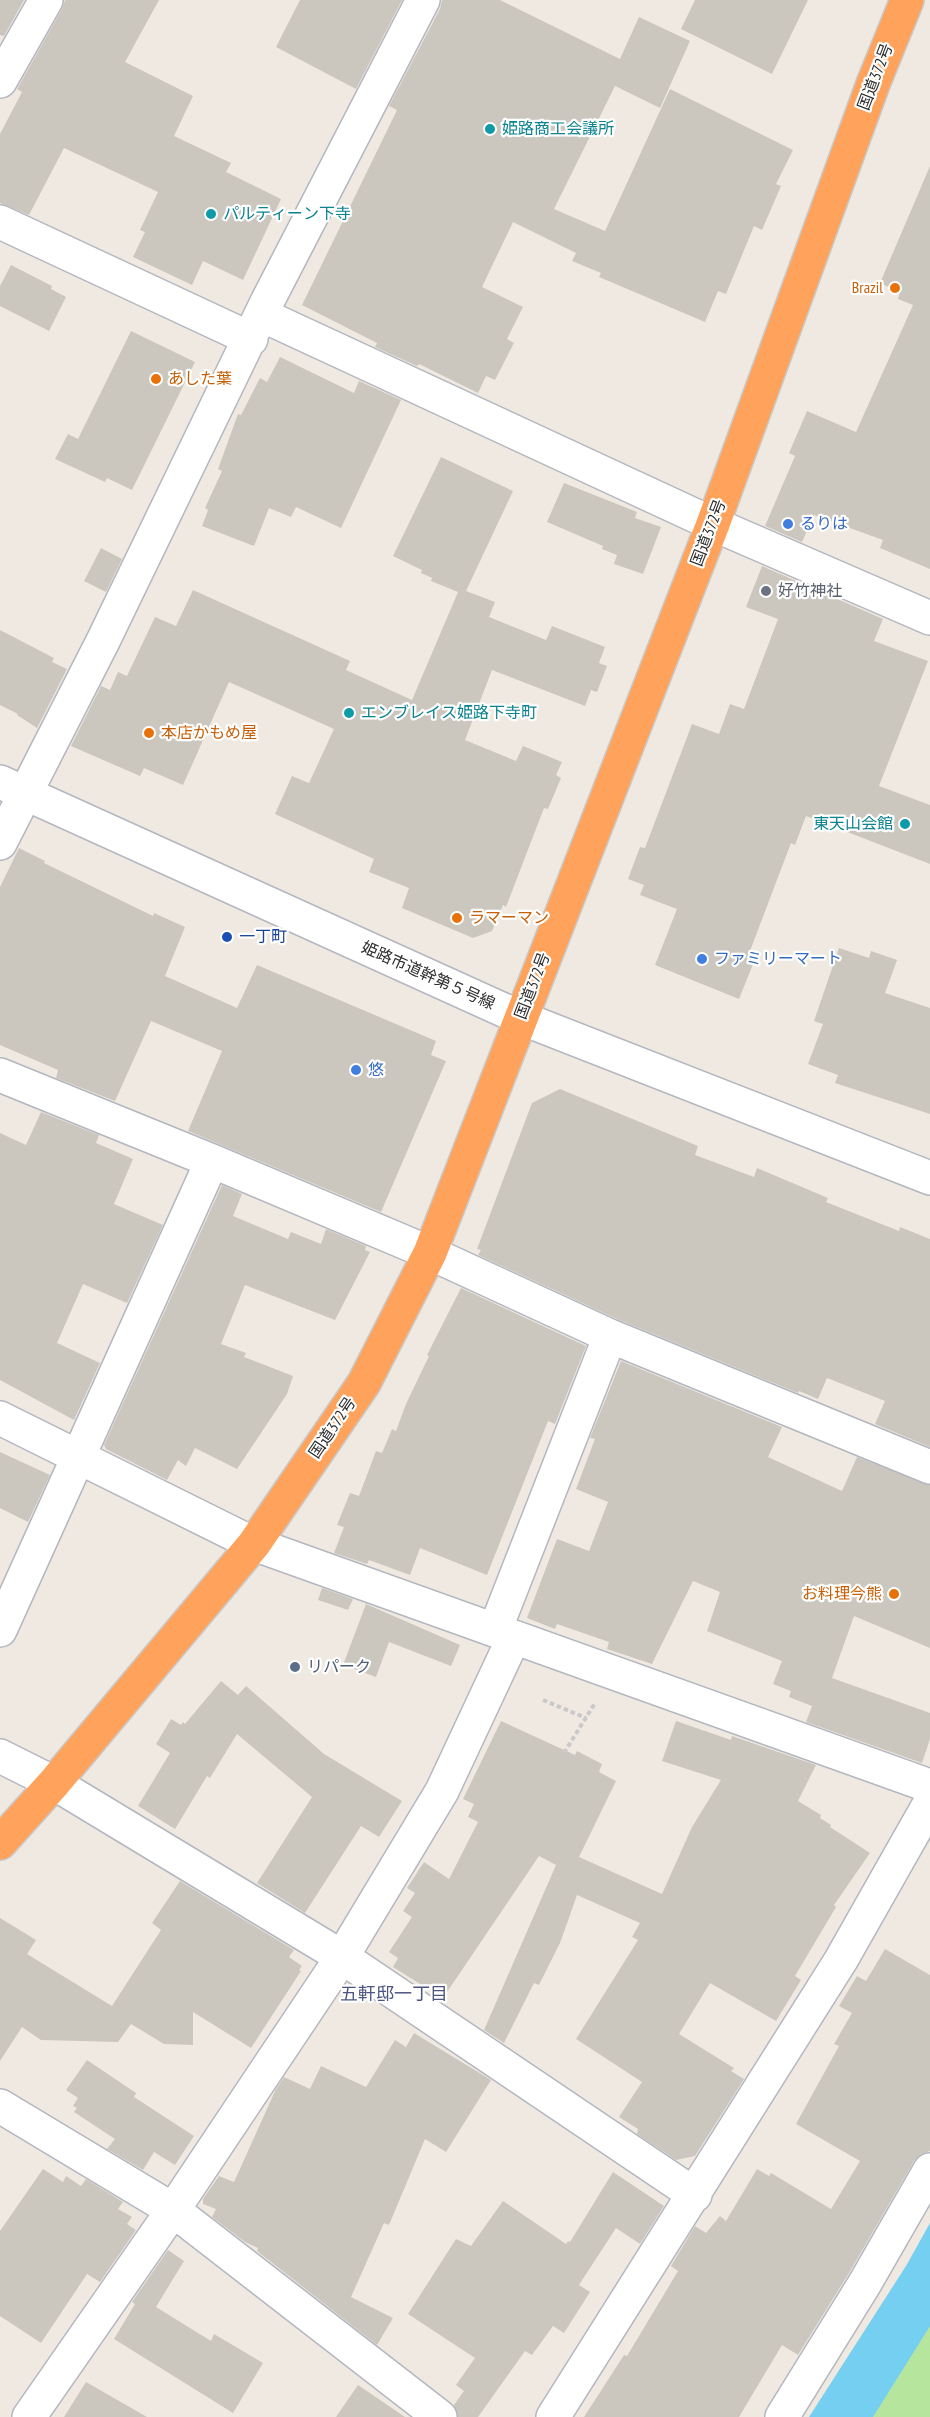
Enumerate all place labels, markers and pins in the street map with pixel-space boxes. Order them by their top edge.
place label: 姫路商工会議所 [502,119,614,139]
marker: 姫路商工会議所 [483,122,497,136]
place label: パルティーン下寺 [223,204,351,224]
marker: パルティーン下寺 [204,207,218,221]
place label: Brazil [852,278,883,298]
marker: Brazil [888,281,902,295]
place label: あした葉 [168,369,232,389]
marker: あした葉 [149,372,163,386]
place label: るりは [800,514,848,534]
marker: るりは [781,517,795,531]
place label: 好竹神社 [778,581,842,601]
marker: 好竹神社 [759,584,773,598]
place label: エンブレイス姫路下寺町 [361,703,537,723]
marker: エンブレイス姫路下寺町 [342,706,356,720]
place label: 本店かもめ屋 [161,723,257,743]
marker: 本店かもめ屋 [142,726,156,740]
place label: 東天山会館 [813,814,893,834]
marker: 東天山会館 [898,817,912,831]
place label: ラマーマン [469,908,549,928]
marker: ラマーマン [450,911,464,925]
place label: 一丁町 [239,927,287,947]
marker: 一丁町 [220,930,234,944]
place label: ファミリーマート [714,949,842,969]
marker: ファミリーマート [695,952,709,966]
place label: 悠 [368,1060,384,1080]
marker: 悠 [349,1063,363,1077]
place label: お料理今熊 [802,1584,882,1604]
marker: お料理今熊 [887,1587,901,1601]
place label: リパーク [307,1657,371,1677]
marker: リパーク [288,1660,302,1674]

